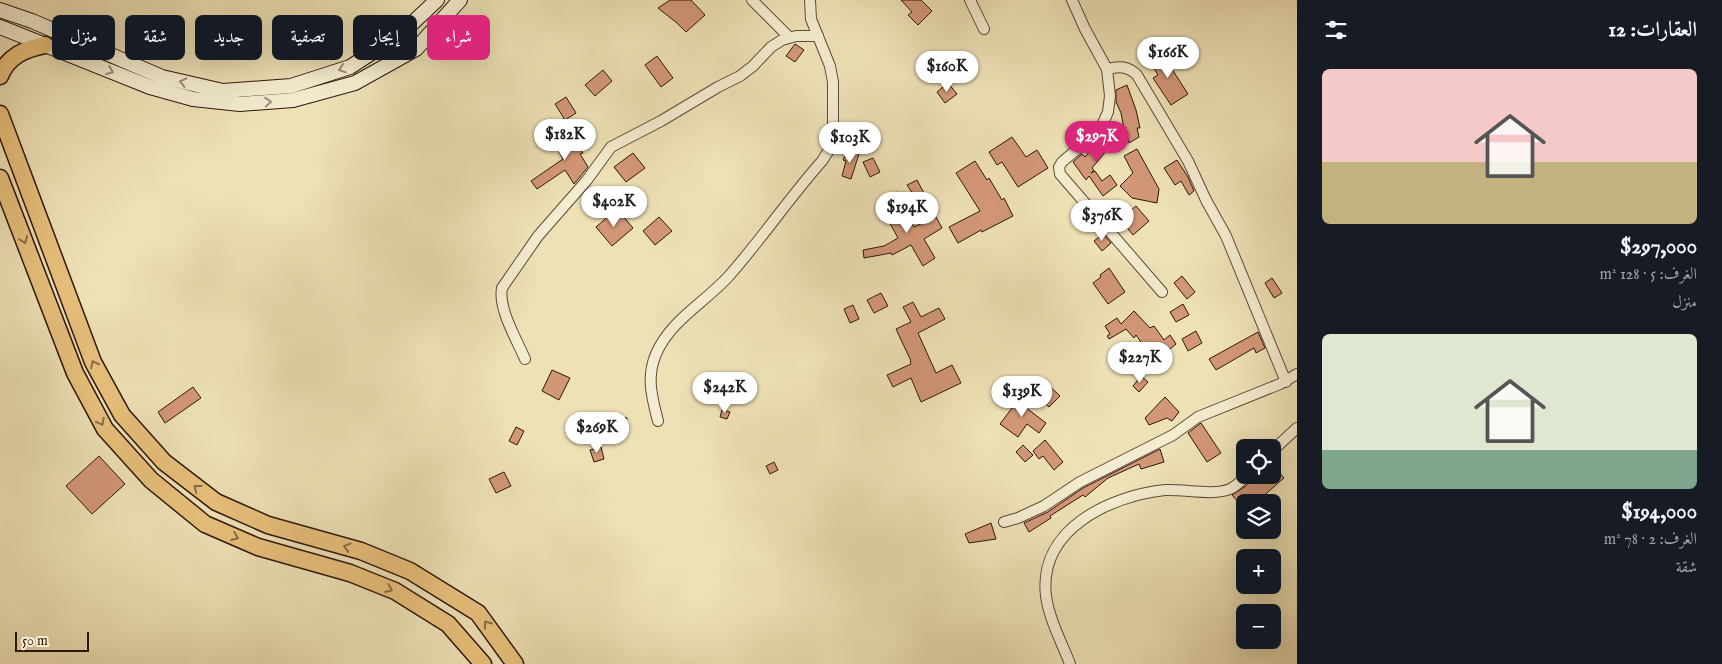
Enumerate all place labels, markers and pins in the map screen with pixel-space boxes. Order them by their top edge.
pin: $166K [1133,36,1203,79]
pin: $160K [912,51,982,93]
pin: $182K [530,119,600,161]
pin: $297K [1062,120,1132,163]
pin: $103K [815,121,885,164]
pin: $402K [579,186,649,228]
pin: $194K [872,192,942,234]
pin: $376K [1067,200,1137,242]
pin: $227K [1105,342,1175,384]
pin: $242K [690,372,760,414]
pin: $139K [987,376,1057,418]
pin: $269K [562,412,632,454]

